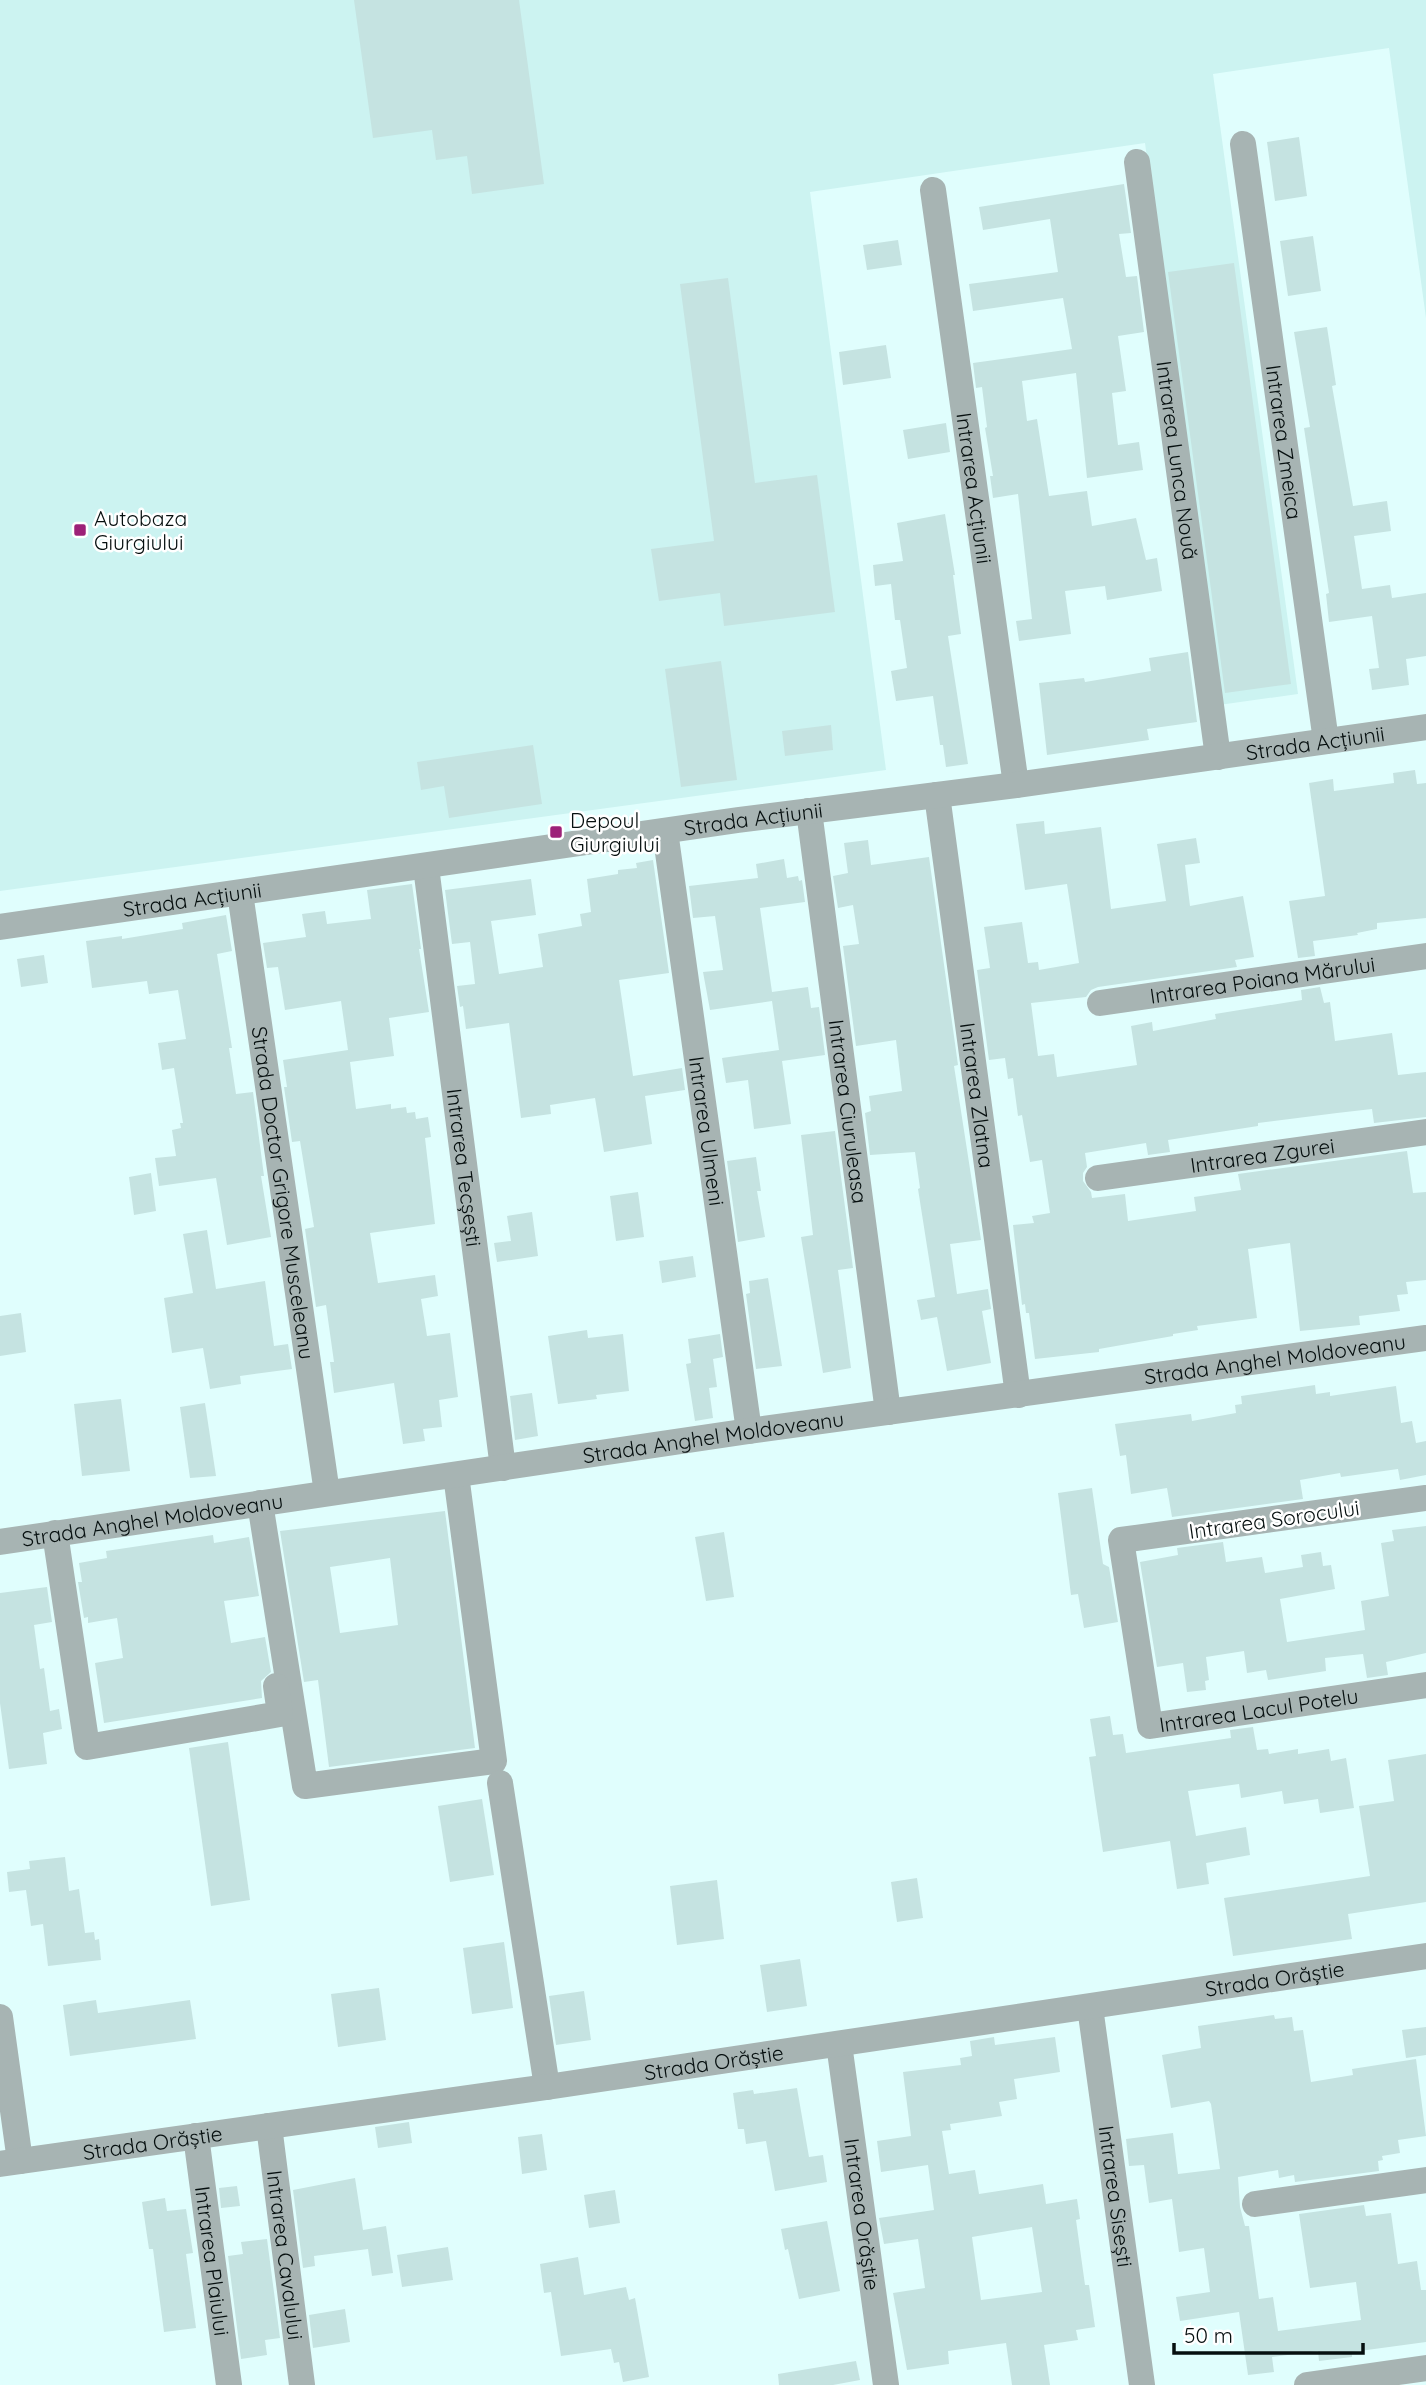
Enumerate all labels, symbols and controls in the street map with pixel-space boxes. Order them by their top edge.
street label: Intrarea Lunca Nouă [1151,359,1204,561]
street label: Intrarea Zmeica [1261,363,1308,521]
street label: Intrarea Acțiunii [951,411,998,565]
place label: Autobaza Giurgiului [94,505,187,555]
marker: Autobaza Giurgiului [72,522,88,538]
street label: Strada Acțiunii [1244,720,1386,765]
street label: Strada Acțiunii [682,796,824,841]
place label: Depoul Giurgiului [570,807,660,857]
marker: Depoul Giurgiului [548,824,564,840]
street label: Strada Acțiunii [121,876,263,922]
street label: Intrarea Poiana Mărului [1148,951,1377,1009]
street label: Intrarea Ciuruleasa [824,1018,873,1205]
street label: Intrarea Zlatna [955,1021,1000,1169]
street label: Strada Doctor Grigore Musceleanu [246,1025,320,1361]
street label: Intrarea Ulmeni [684,1055,730,1207]
street label: Intrarea Tecșești [441,1087,488,1248]
street label: Intrarea Zgurei [1189,1132,1336,1178]
street label: Strada Anghel Moldoveanu [1142,1328,1407,1390]
street label: Strada Anghel Moldoveanu [581,1405,846,1468]
street label: Strada Anghel Moldoveanu [20,1487,285,1552]
street label: Intrarea Sorocului [1187,1494,1361,1544]
street label: Intrarea Lacul Potelu [1157,1682,1360,1737]
street label: Strada Orăștie [1203,1955,1346,2002]
street label: Strada Orăștie [642,2039,785,2085]
street label: Strada Orăștie [81,2120,224,2165]
street label: Intrarea Sisești [1093,2124,1139,2269]
street label: Intrarea Orăștie [839,2137,886,2292]
street label: Intrarea Cavalului [262,2168,309,2341]
street label: Intrarea Plaiului [190,2184,235,2337]
scale bar [1174,2312,1363,2356]
text: 50 m [1184,2322,1233,2348]

